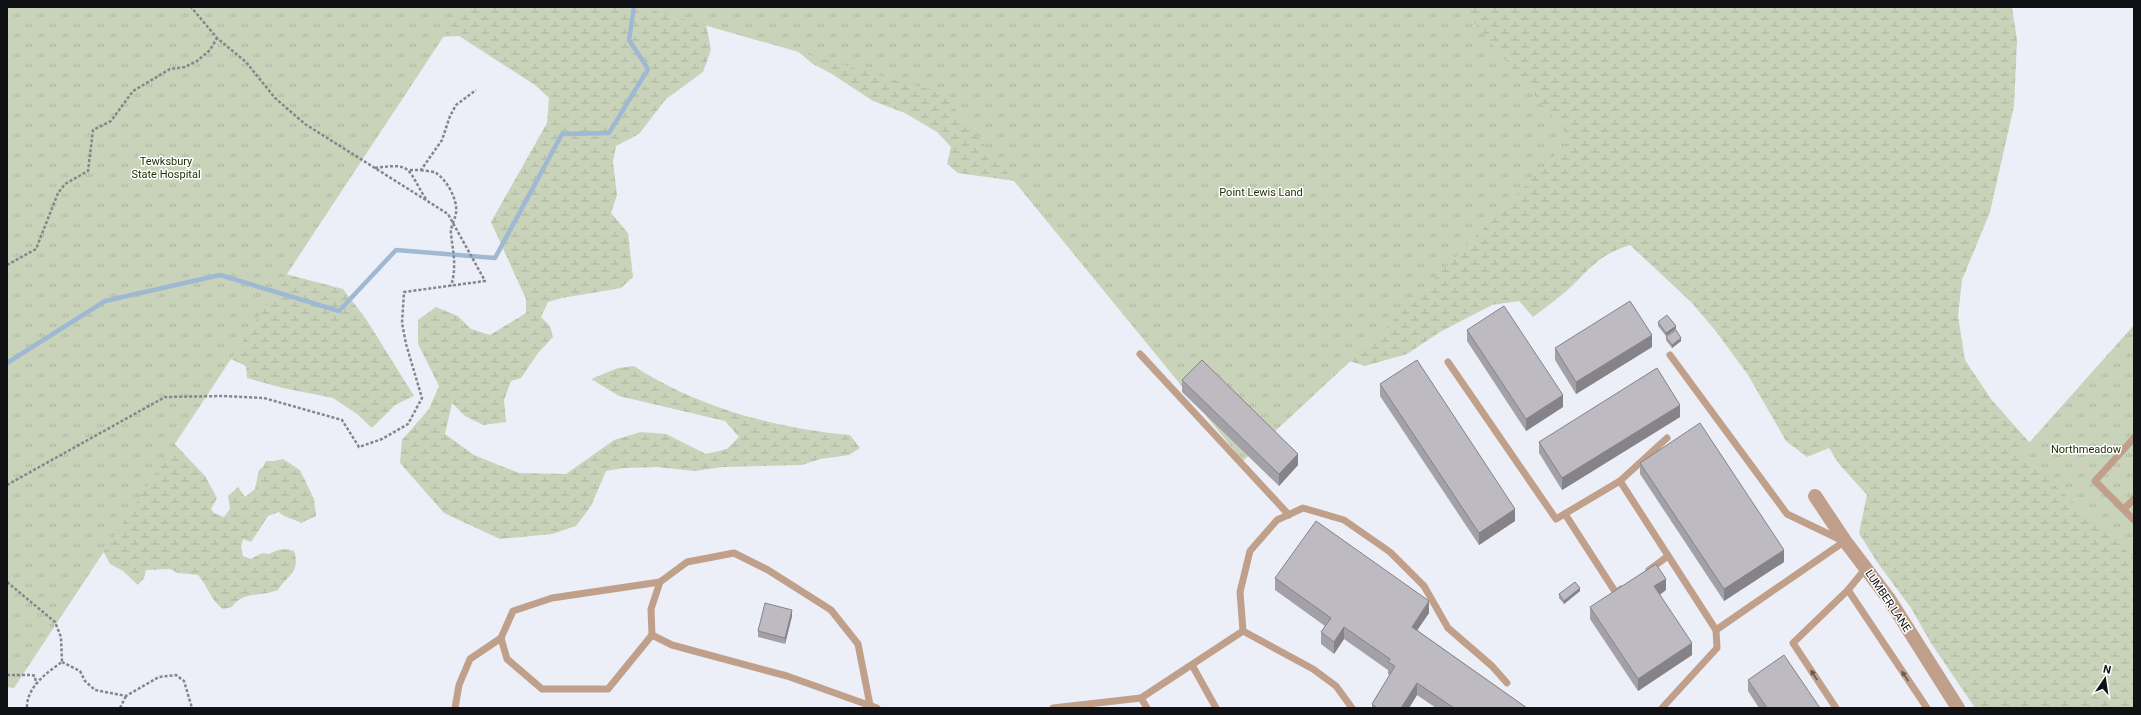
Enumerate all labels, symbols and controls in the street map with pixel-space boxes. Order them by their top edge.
park label: Tewksbury State Hospital [131,155,201,181]
park label: Point Lewis Land [1219,186,1303,199]
park label: Northmeadow [2051,443,2122,456]
street label: LUMBER LANE [1862,567,1914,635]
north arrow [2085,659,2125,699]
text: N [2102,663,2113,677]
one-way arrow [1811,669,1818,681]
one-way arrow [1902,670,1909,681]

